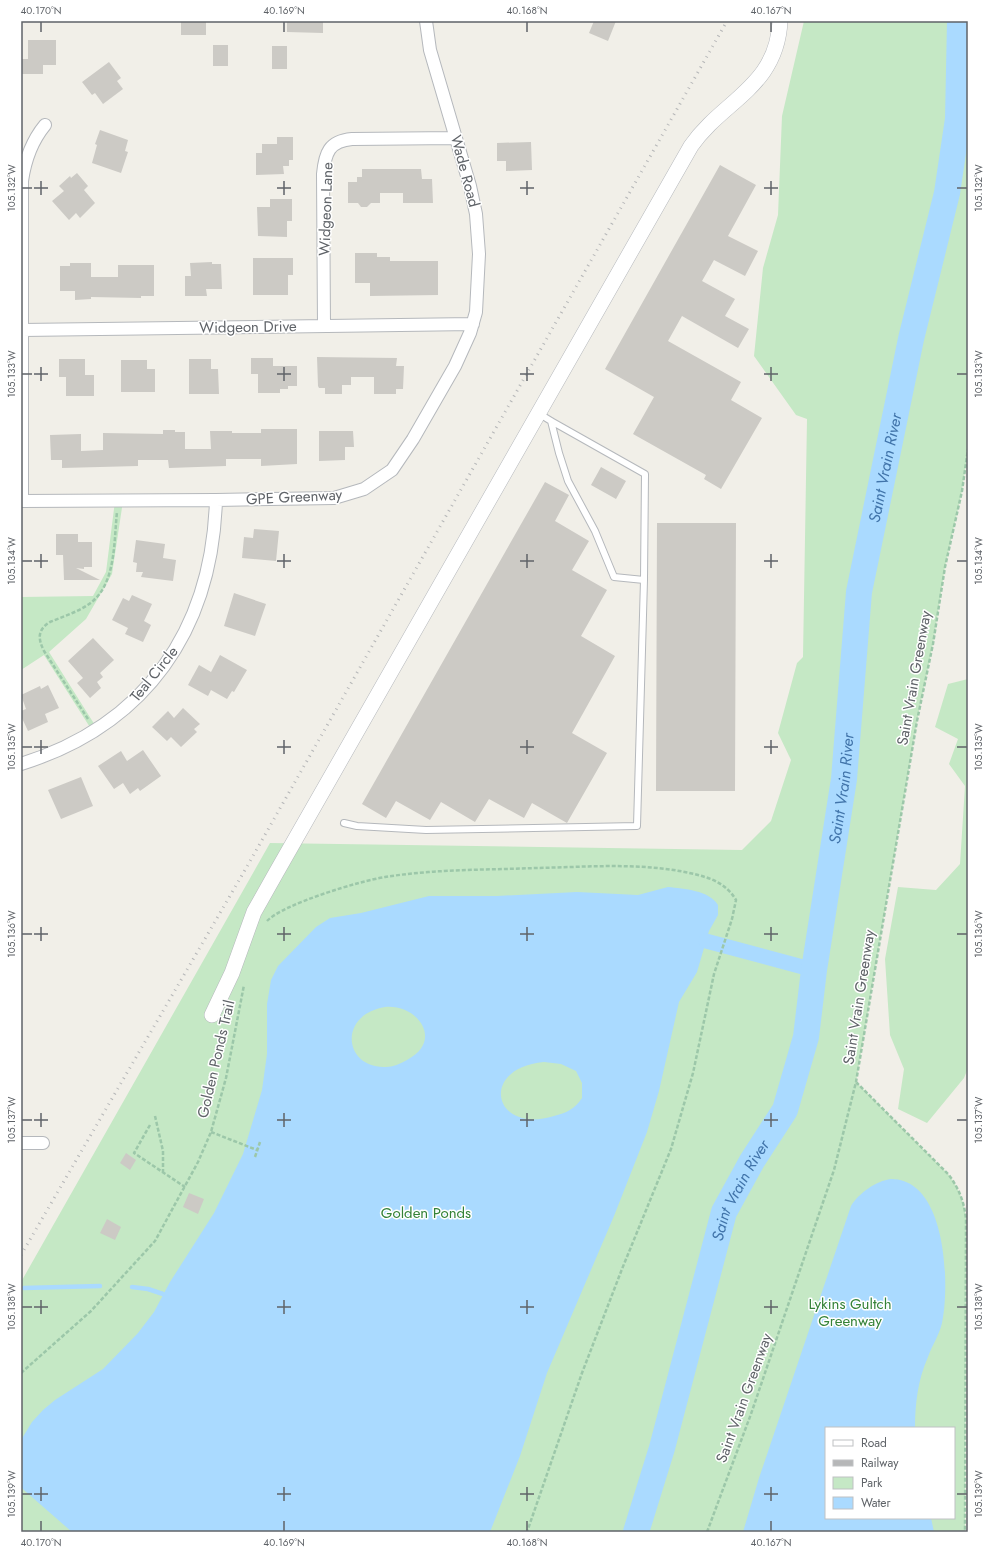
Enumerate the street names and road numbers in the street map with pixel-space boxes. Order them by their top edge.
street label: Wade Road [445,133,485,209]
street label: Widgeon Lane [313,162,339,256]
street label: Widgeon Drive [199,315,297,339]
street label: GPE Greenway [245,483,343,511]
street label: Saint Vrain Greenway [891,608,937,747]
street label: Teal Circle [125,641,183,706]
street label: Saint Vrain Greenway [837,927,881,1066]
street label: Golden Ponds Trail [192,998,240,1120]
street label: Saint Vrain Greenway [710,1330,778,1466]

